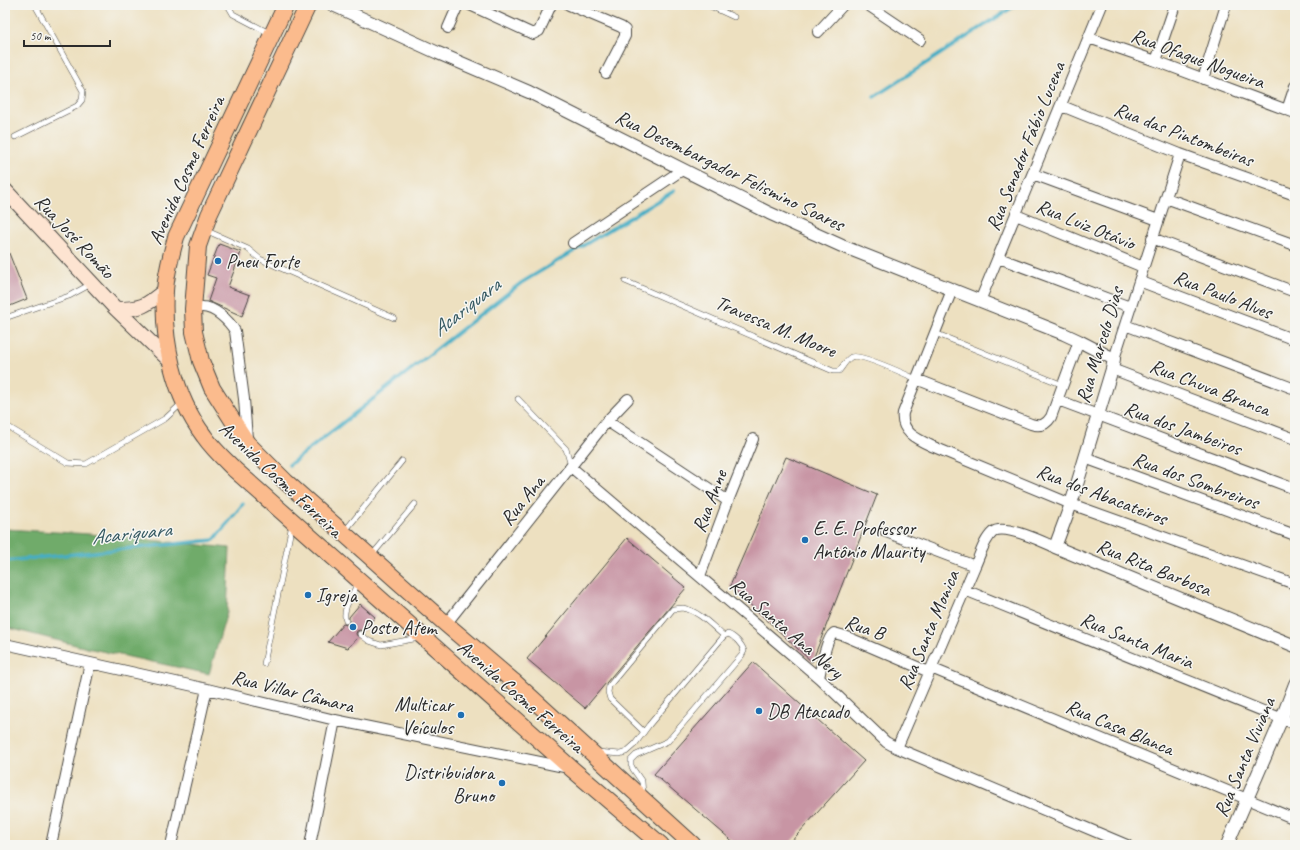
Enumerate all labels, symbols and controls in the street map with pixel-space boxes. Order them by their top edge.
scale bar [24,22,110,48]
street label: Rua Ofague Nogueira [1128,23,1269,95]
text: 50 m [30,28,52,44]
street label: Rua Senador Fábio Lucena [980,56,1071,234]
street label: Avenida Cosme Ferreira [143,91,231,248]
street label: Rua das Pintombeiras [1111,96,1259,173]
street label: Rua Desembargador Felismino Soares [611,104,850,238]
street label: Rua José Romão [29,189,121,284]
street label: Rua Luiz Otávio [1033,193,1141,256]
place label: Pneu Forte [226,249,300,274]
marker: Pneu Forte [213,256,223,266]
street label: Rua Paulo Alves [1170,264,1278,325]
water label: Acariquara [427,271,507,342]
street label: Rua Marcelo Dias [1070,282,1130,406]
street label: Travessa M. Moore [712,290,841,364]
street label: Rua Chuva Branca [1146,353,1275,422]
street label: Rua dos Jambeiros [1121,396,1247,462]
street label: Avenida Cosme Ferreira [214,416,349,544]
street label: Rua dos Sombreiros [1130,446,1264,516]
street label: Rua dos Abacateiros [1033,458,1173,532]
street label: Rua Anne [686,465,733,536]
street label: Rua Ana [495,469,551,531]
water label: Acariquara [90,516,174,550]
place label: E. E. Professor Antônio Maurity [813,516,927,564]
street label: Rua Rita Barbosa [1093,533,1216,602]
marker: E. E. Professor Antônio Maurity [800,535,810,545]
street label: Rua Santa Monica [892,565,965,694]
street label: Rua Santa Ana Nery [725,572,849,685]
place label: Igreja [316,583,359,608]
marker: Igreja [303,590,313,600]
street label: Rua Santa Maria [1077,606,1198,675]
street label: Rua B [842,609,890,646]
place label: Posto Atem [361,615,438,640]
marker: Posto Atem [348,622,358,632]
street label: Avenida Cosme Ferreira [452,635,590,759]
street label: Rua Villar Câmara [229,664,358,719]
place label: Multicar Veículos [395,692,455,740]
street label: Rua Santa Viviana [1208,692,1282,821]
street label: Rua Casa Blanca [1062,694,1179,762]
place label: DB Atacado [767,699,850,724]
marker: DB Atacado [754,706,764,716]
marker: Multicar Veículos [456,710,466,720]
place label: Distribuidora Bruno [404,760,496,808]
marker: Distribuidora Bruno [497,778,507,788]

